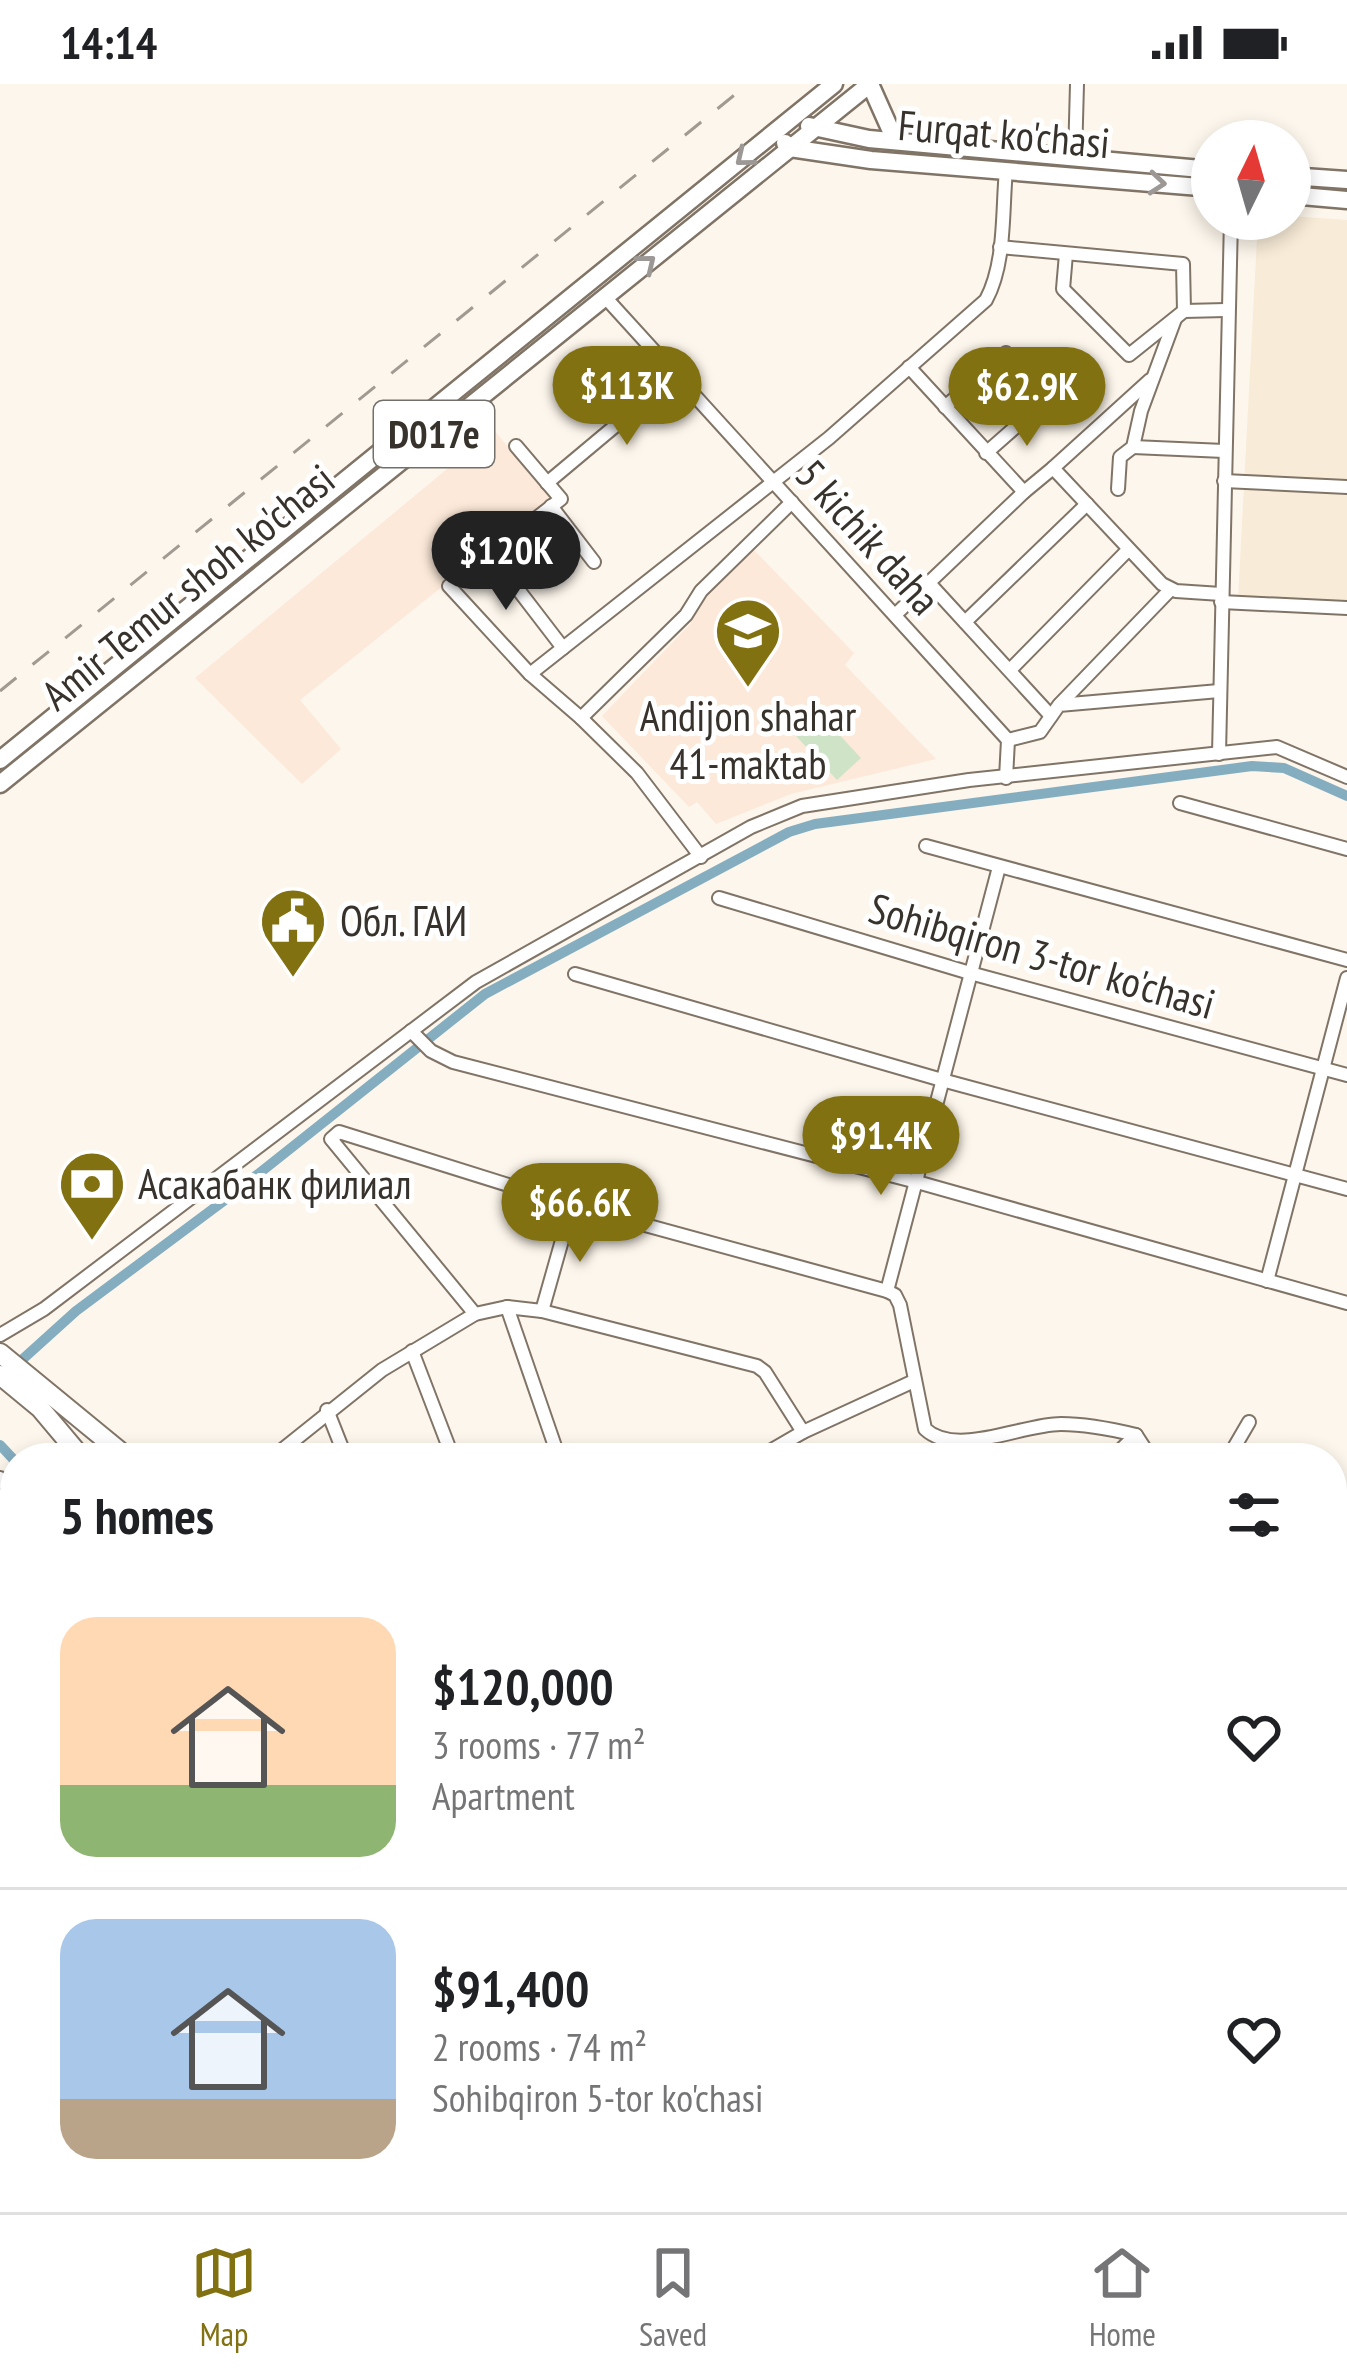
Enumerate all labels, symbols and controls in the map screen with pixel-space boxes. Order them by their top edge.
text: 14:14 [60,13,157,71]
street label: Furqat ko'chasi [896,97,1112,170]
north arrow [1191,120,1311,240]
map controls [1191,120,1311,240]
one-way arrow [735,143,757,165]
one-way arrow [1148,170,1167,195]
one-way arrow [633,256,655,277]
pin: $113K [543,346,711,448]
pin: $62.9K [929,347,1125,449]
text: $113K [580,359,674,410]
text: $62.9K [975,360,1079,411]
road number: D017e [374,401,494,467]
street label: 5 kichik daha [784,448,952,626]
street label: Amir Temur shoh ko'chasi [30,452,345,722]
pin: $120K [422,511,590,613]
text: $120K [459,524,553,575]
school or university icon: Andijon shahar 41-maktab [713,596,783,690]
place label: Andijon shahar 41-maktab [640,688,857,791]
street label: Sohibqiron 3-tor ko'chasi [863,880,1221,1031]
public building icon: Обл. ГАИ [258,886,328,980]
place label: Обл. ГАИ [340,893,467,948]
pin: $91.4K [783,1096,979,1198]
text: $91.4K [829,1109,933,1160]
bank icon: Асакабанк филиал [57,1149,127,1243]
place label: Асакабанк филиал [138,1156,412,1211]
pin: $66.6K [482,1163,678,1265]
text: $66.6K [528,1176,632,1227]
text: 5 homes [60,1482,214,1548]
icon: filters [1221,1482,1287,1548]
text: $120,000 [432,1653,614,1719]
icon: home [156,1665,300,1809]
icon: heart [1221,1704,1287,1770]
text: 3 rooms · 77 m² [432,1719,646,1770]
text: Apartment [432,1770,575,1821]
text: $91,400 [432,1955,589,2021]
icon: home [156,1967,300,2111]
icon: heart [1221,2006,1287,2072]
text: 2 rooms · 74 m² [432,2021,647,2072]
text: Sohibqiron 5-tor ko'chasi [432,2072,763,2123]
tab: Map [191,2240,257,2355]
tab: Saved [639,2240,707,2355]
tab: Home [1089,2240,1156,2355]

